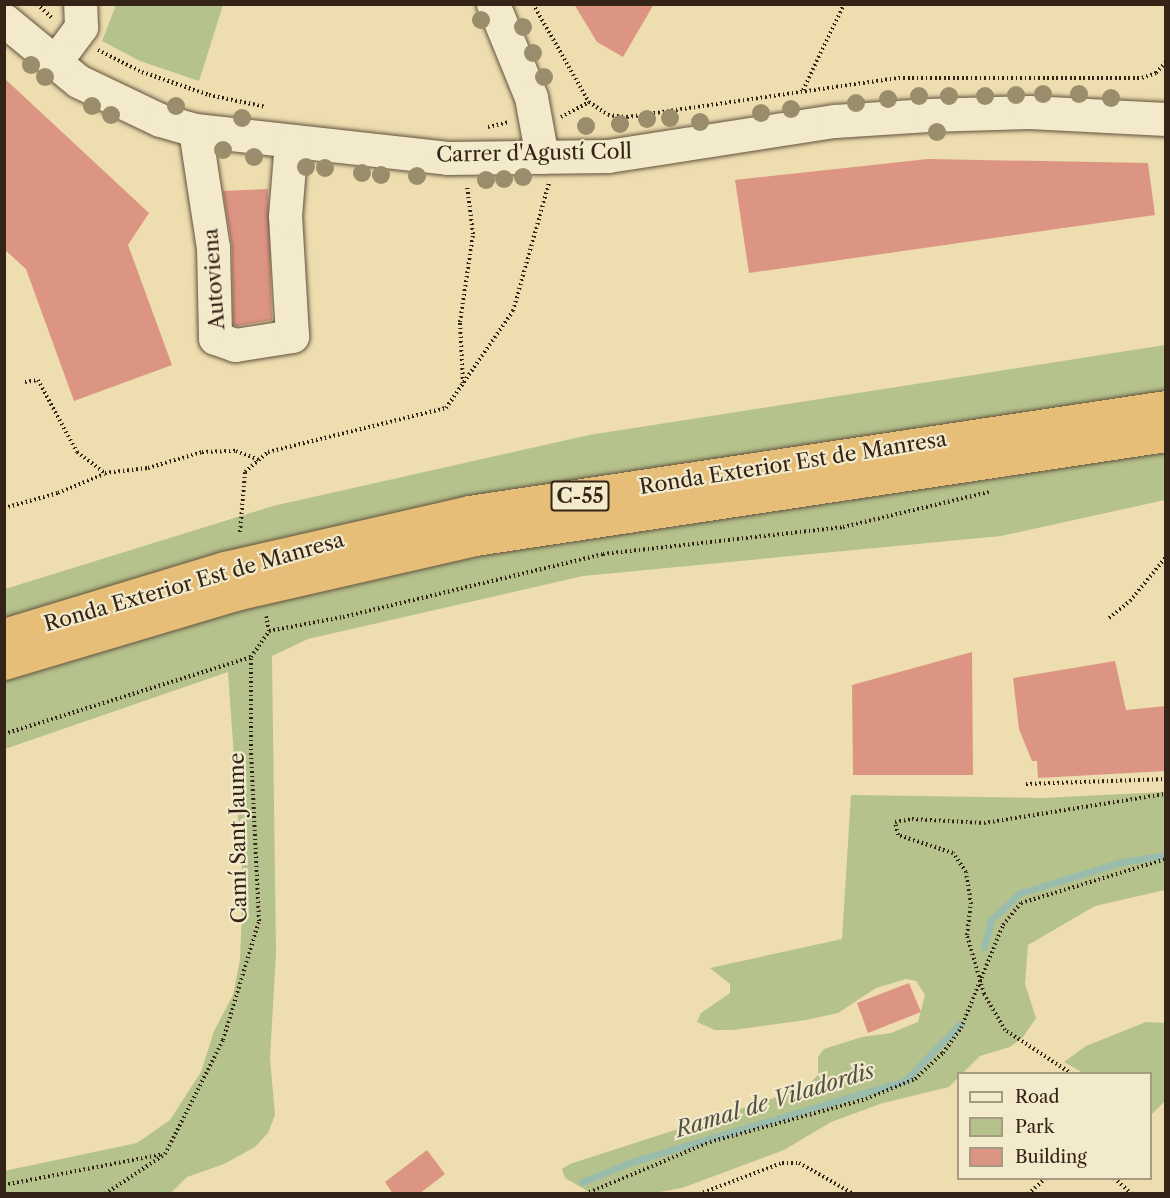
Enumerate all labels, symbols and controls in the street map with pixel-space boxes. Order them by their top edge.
street label: Carrer d'Agustí Coll [436,139,632,167]
street label: Autoviena [198,227,230,331]
street label: Ronda Exterior Est de Manresa [637,426,949,500]
road number: C-55 [550,479,610,513]
street label: Ronda Exterior Est de Manresa [41,527,347,637]
street label: Camí Sant Jaume [224,752,252,924]
water label: Ramal de Viladordis [672,1057,878,1143]
legend [957,1072,1152,1180]
text: Road [1015,1086,1060,1108]
text: Park [1015,1116,1054,1138]
text: Building [1015,1146,1087,1168]

